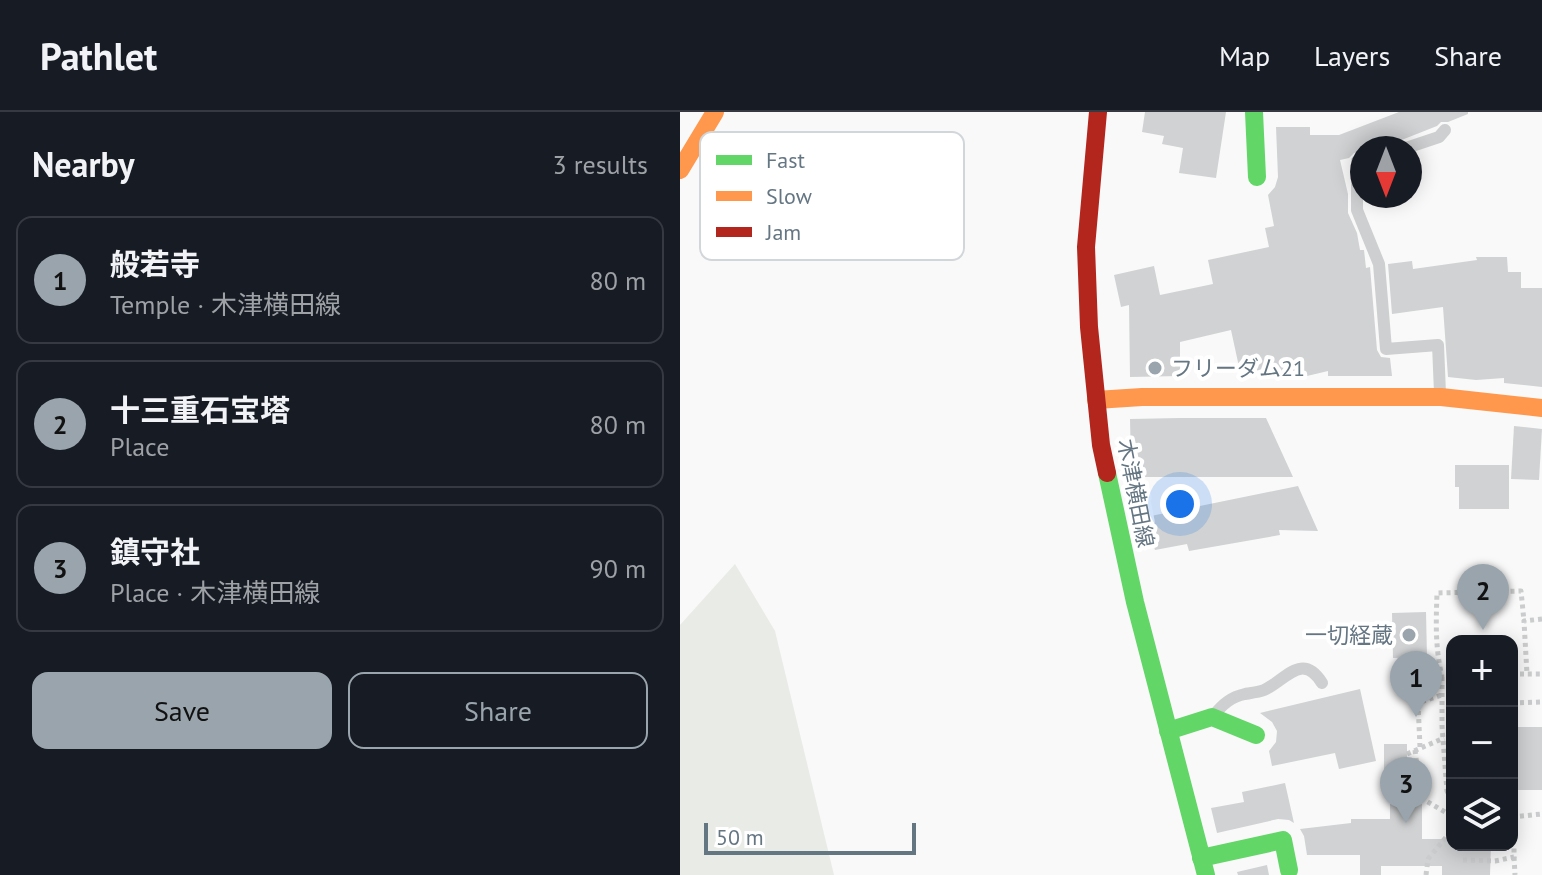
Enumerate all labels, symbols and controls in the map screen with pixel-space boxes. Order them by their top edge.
text: Pathlet [40,31,157,80]
text: Map [1219,37,1270,74]
text: Layers [1314,37,1390,74]
text: Share [1434,37,1502,74]
legend [700,132,964,260]
north arrow [1350,136,1422,208]
text: Nearby [32,142,134,186]
text: Fast [766,146,806,174]
text: 3 results [553,148,648,181]
text: Slow [766,182,812,210]
text: Jam [765,218,801,246]
text: 般若寺 [110,244,200,283]
text: 1 [53,264,67,297]
text: 80 m [590,264,646,297]
text: Temple · 木津横田線 [110,288,341,321]
place label: フリーダム21 [1171,354,1305,382]
marker: フリーダム21 [1146,359,1164,377]
text: 十三重石宝塔 [110,390,290,429]
text: 2 [53,408,67,441]
text: 80 m [590,408,646,441]
text: Place [110,430,169,463]
street label: 木津横田線 [1112,436,1160,550]
your location [1160,484,1200,524]
text: 鎮守社 [110,532,200,571]
text: 3 [53,552,67,585]
text: 90 m [590,552,646,585]
pin: 2 [1457,564,1509,630]
text: Place · 木津横田線 [110,576,320,609]
place label: 一切経蔵 [1305,621,1393,649]
marker: 一切経蔵 [1400,626,1418,644]
map controls [1446,635,1518,851]
button: + [1446,635,1518,707]
pin: 1 [1390,651,1442,717]
button: Save [32,672,332,749]
button: Share [348,672,648,749]
button: − [1446,707,1518,779]
pin: 3 [1380,757,1432,823]
button: layers [1446,779,1518,851]
scale bar [704,819,916,855]
text: 50 m [716,823,764,851]

